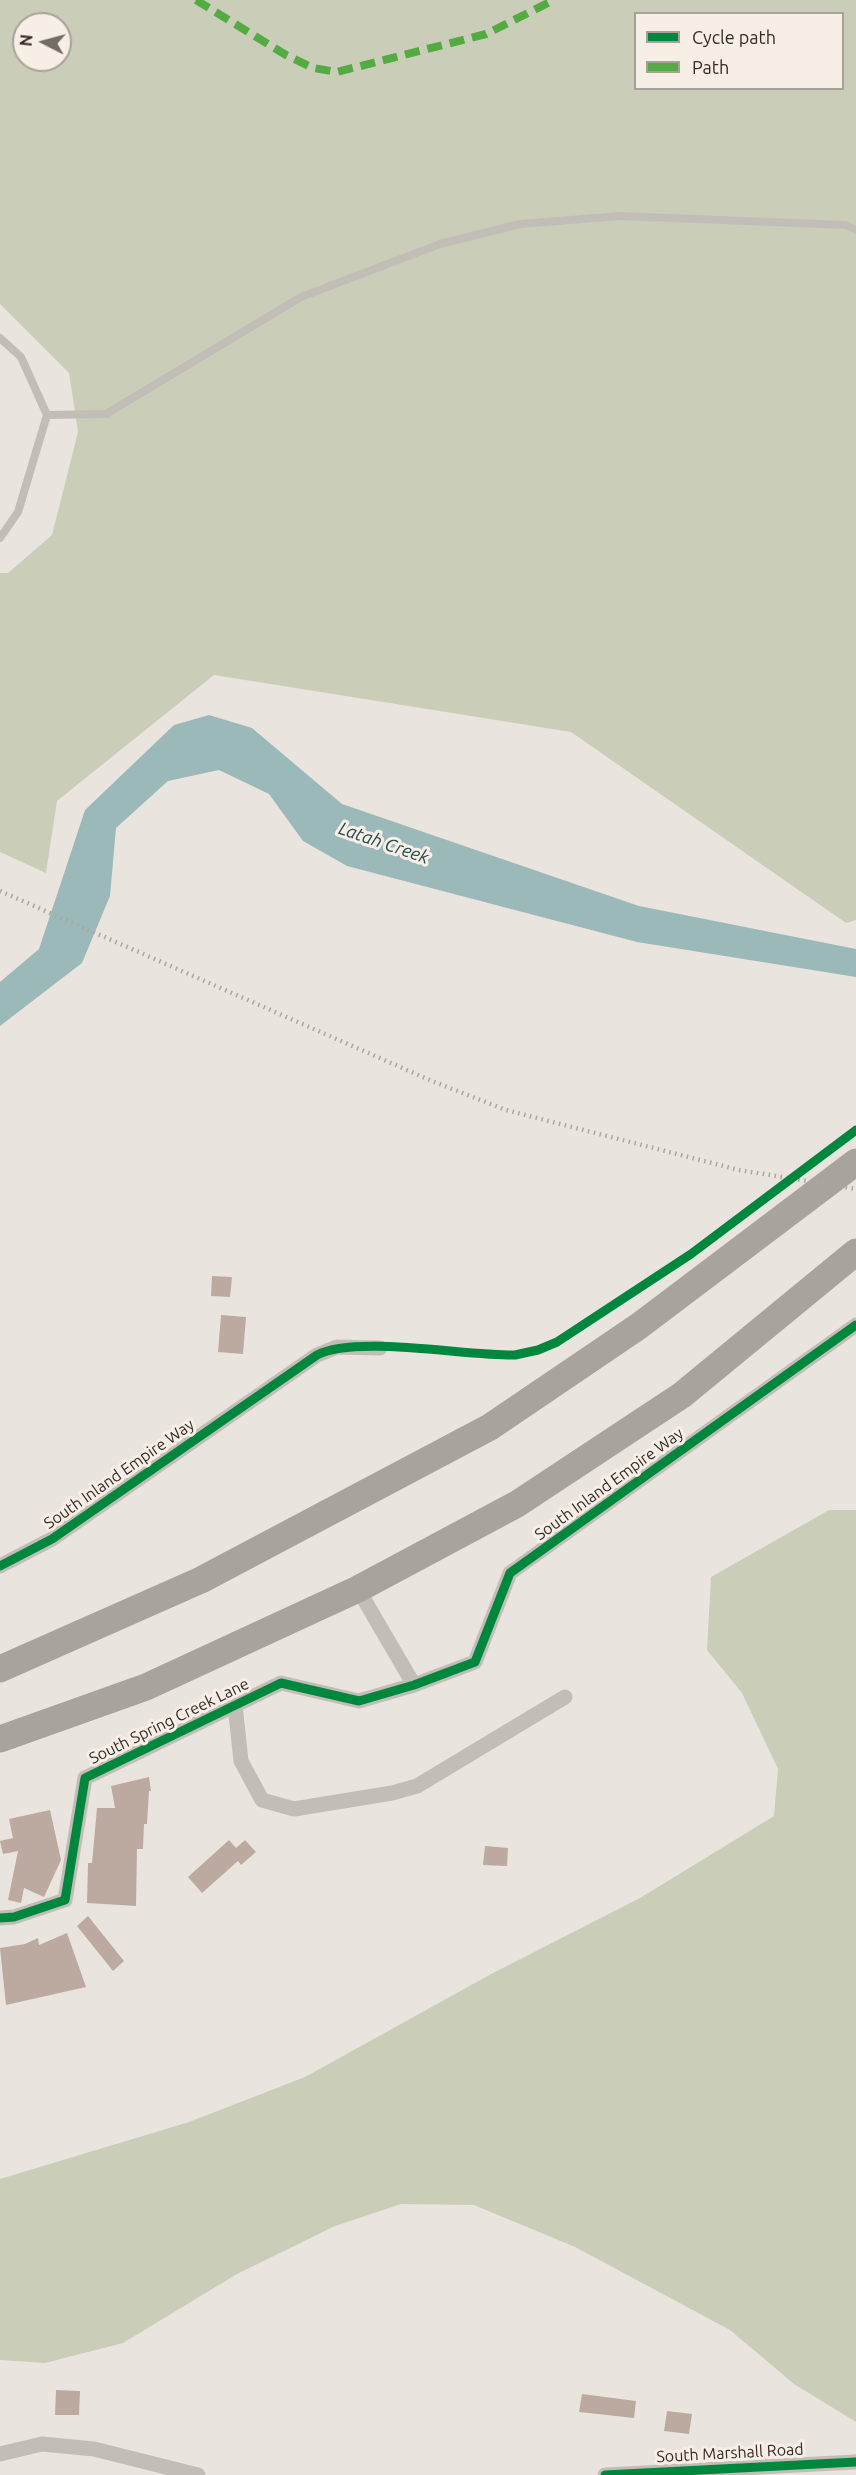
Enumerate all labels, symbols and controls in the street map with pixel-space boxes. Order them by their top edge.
north arrow [12,12,72,72]
legend [634,12,844,90]
text: Cycle path [692,27,776,47]
text: N [17,33,36,47]
text: Path [692,57,729,77]
water label: Latah Creek [336,817,432,869]
street label: South Inland Empire Way [40,1415,198,1533]
street label: South Inland Empire Way [531,1424,687,1544]
street label: South Spring Creek Lane [86,1674,252,1768]
street label: South Marshall Road [656,2440,804,2466]

